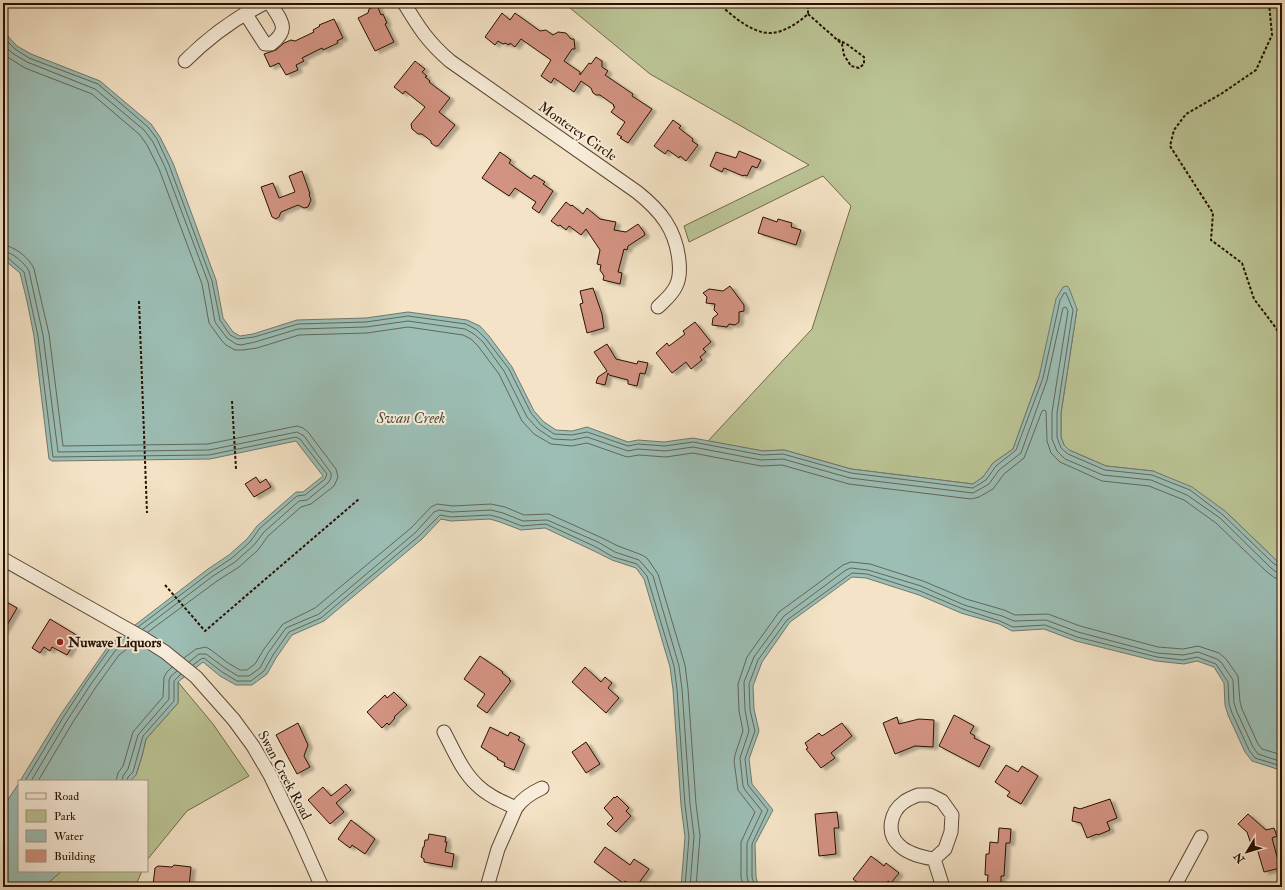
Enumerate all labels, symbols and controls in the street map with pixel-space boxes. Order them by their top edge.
street label: Monterey Circle [535,98,620,166]
water label: Swan Creek [376,409,445,428]
place label: Nuwave Liquors [67,634,161,652]
marker: Nuwave Liquors [55,637,65,647]
street label: Swan Creek Road [254,728,315,823]
legend [18,780,148,872]
text: Road [54,789,79,804]
text: Park [54,809,76,824]
text: Water [53,829,84,844]
north arrow [1227,832,1267,872]
text: Building [54,849,97,864]
text: N [1231,849,1248,867]

